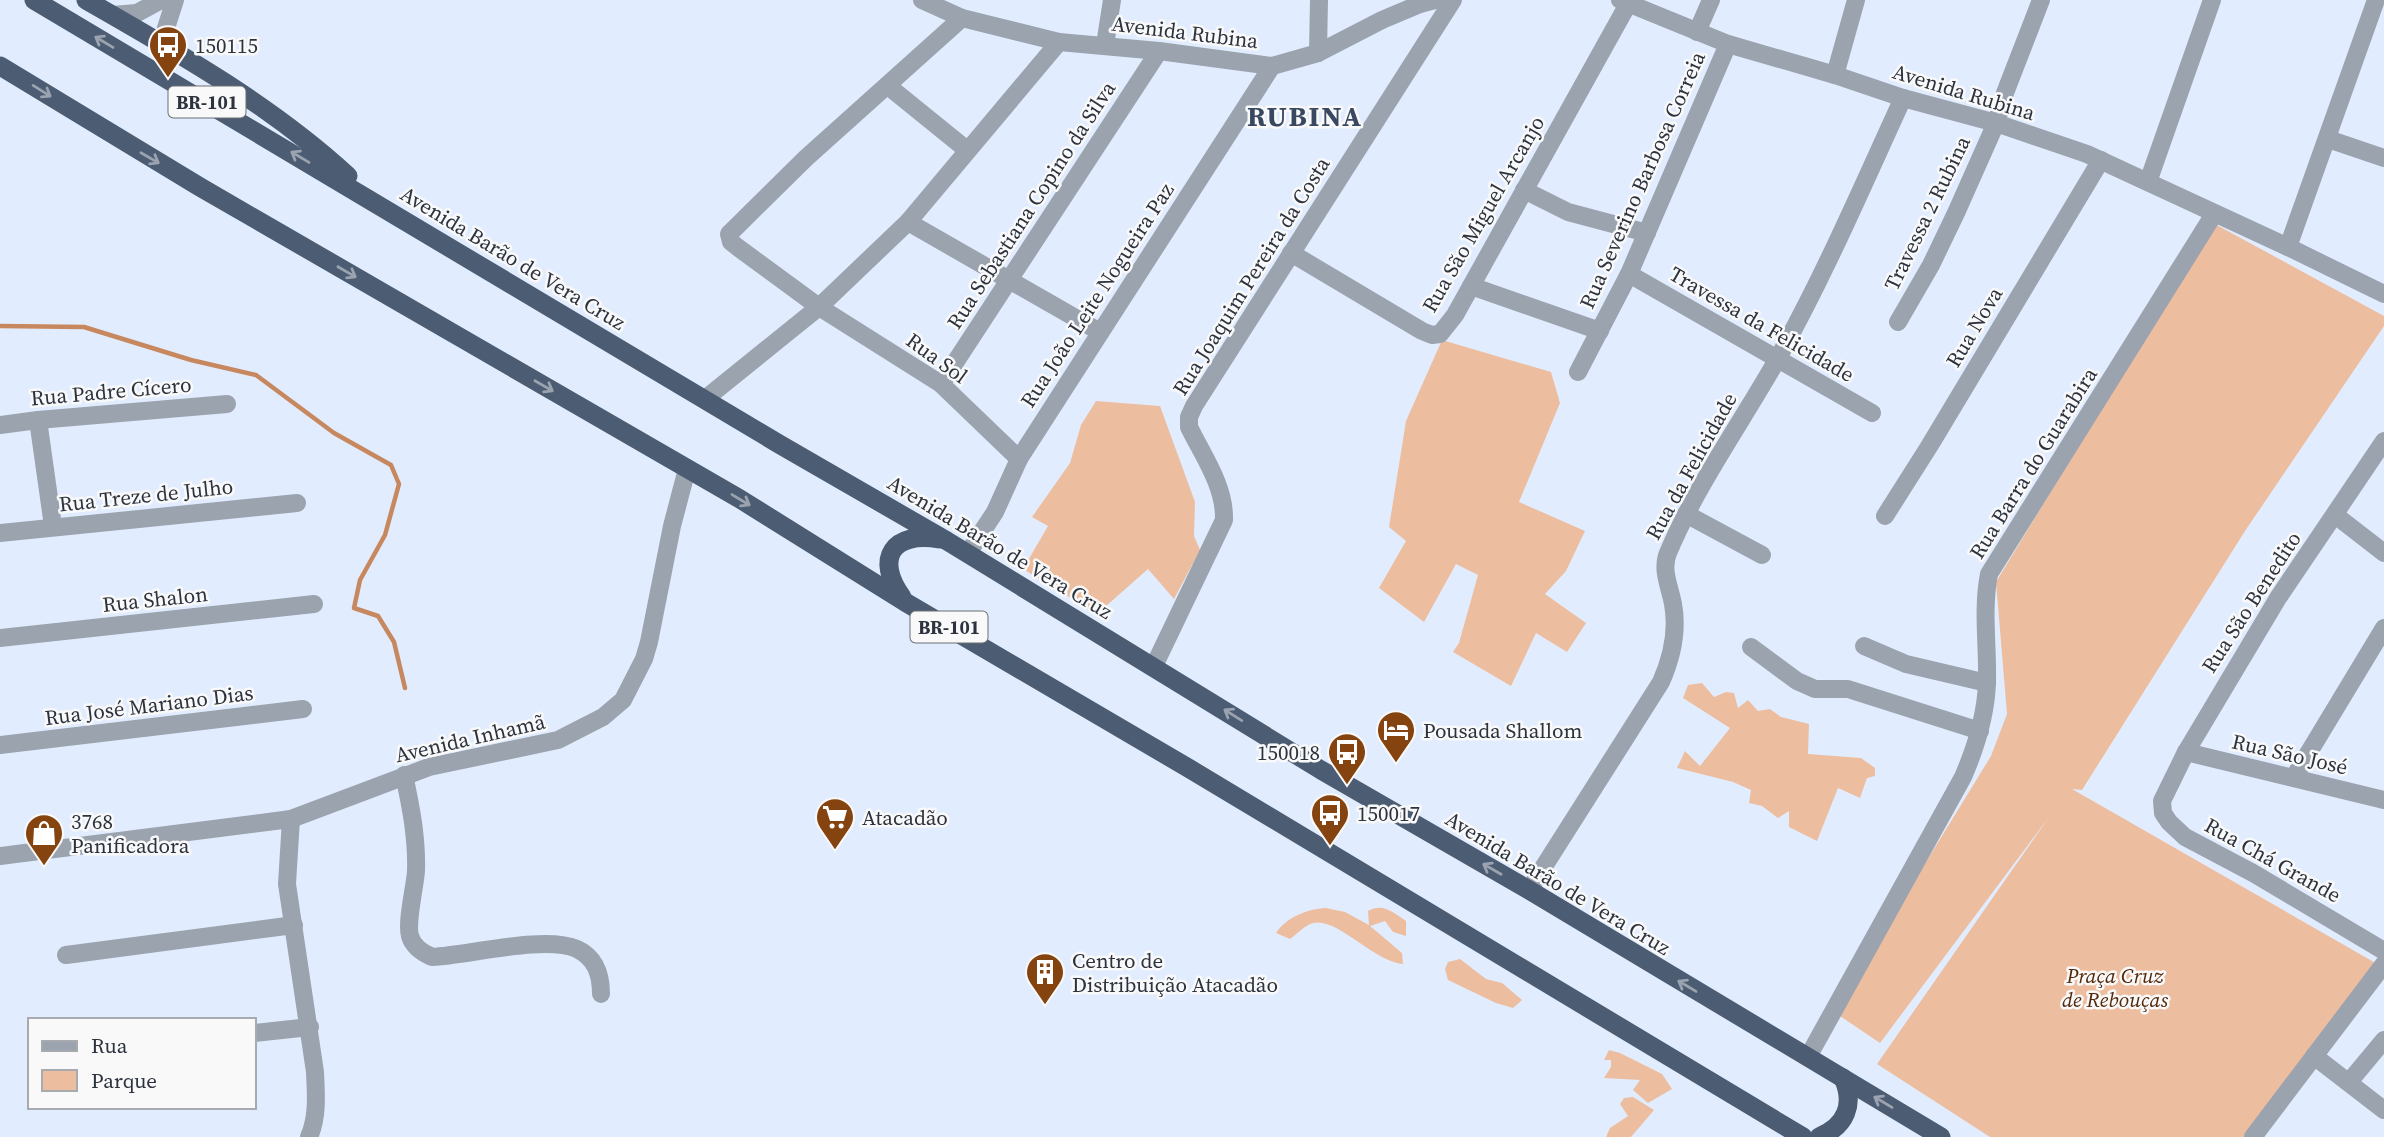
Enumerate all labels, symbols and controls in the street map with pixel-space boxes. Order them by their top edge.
street label: Avenida Rubina [1110,9,1260,55]
bus stop icon: 150115 [147,24,189,79]
place label: 150115 [195,31,258,60]
one-way arrow [95,34,115,48]
street label: Rua Severino Barbosa Correia [1572,47,1712,313]
street label: Avenida Rubina [1889,57,2039,127]
street label: Rua Sebastiana Copino da Silva [940,75,1122,334]
one-way arrow [31,85,51,99]
road number: BR-101 [168,86,246,118]
district label: RUBINA [1247,97,1363,135]
street label: Rua São Miguel Arcanjo [1415,110,1551,318]
street label: Travessa 2 Rubina [1877,131,1977,295]
one-way arrow [291,150,311,164]
one-way arrow [139,151,159,165]
street label: Rua Joaquim Pereira da Costa [1166,151,1337,401]
street label: Rua João Leite Nogueira Paz [1013,177,1181,413]
street label: Avenida Barão de Vera Cruz [395,179,631,337]
street label: Travessa da Felicidade [1664,259,1860,389]
one-way arrow [336,265,356,279]
street label: Rua Nova [1939,281,2009,373]
street label: Rua Sol [900,326,974,390]
street label: Rua Barra do Guarabira [1962,361,2104,564]
street label: Rua Padre Cícero [29,370,193,412]
one-way arrow [533,379,553,393]
street label: Rua da Felicidade [1638,387,1744,545]
street label: Avenida Barão de Vera Cruz [882,468,1118,626]
street label: Rua Treze de Julho [58,471,234,519]
one-way arrow [730,493,750,507]
street label: Rua São Benedito [2194,526,2308,678]
street label: Rua Shalon [101,579,209,619]
road number: BR-101 [911,612,988,642]
street label: Rua José Mariano Dias [43,678,255,732]
street label: Avenida Inhamã [392,707,548,769]
one-way arrow [1223,708,1243,722]
hotel icon: Pousada Shallom [1375,709,1417,764]
place label: Pousada Shallom [1423,716,1582,745]
street label: Rua São José [2229,727,2351,781]
bus stop icon: 150018 [1326,731,1368,786]
place label: 150018 [1257,738,1320,767]
bus stop icon: 150017 [1309,792,1351,847]
supermarket icon: Atacadão [814,796,856,851]
place label: 150017 [1357,799,1420,828]
place label: Atacadão [862,803,948,832]
street label: Avenida Barão de Vera Cruz [1440,804,1676,962]
place label: 3768 Panificadora [71,807,190,860]
street label: Rua Chá Grande [2200,811,2346,909]
shop icon: 3768 Panificadora [23,812,65,867]
one-way arrow [1482,862,1502,876]
place label: Centro de Distribuição Atacadão [1072,946,1278,999]
building icon: Centro de Distribuição Atacadão [1024,951,1066,1006]
park label: Praça Cruz de Rebouças [2062,961,2168,1014]
one-way arrow [1677,979,1697,993]
legend [28,1018,256,1109]
text: Rua [91,1031,128,1060]
text: Parque [91,1066,157,1095]
one-way arrow [1873,1094,1893,1108]

